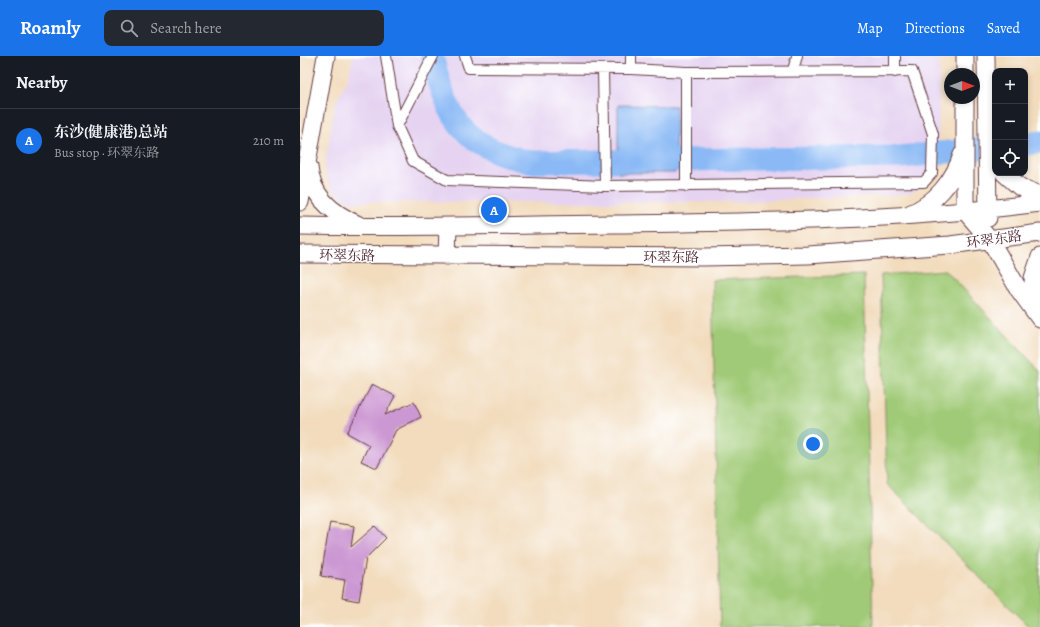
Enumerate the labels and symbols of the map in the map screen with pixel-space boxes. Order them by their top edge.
north arrow [944,68,980,104]
pin: A [481,195,507,225]
street label: 环翠东路 [965,226,1023,253]
street label: 环翠东路 [319,246,375,265]
street label: 环翠东路 [643,248,699,267]
your location [803,434,823,454]

